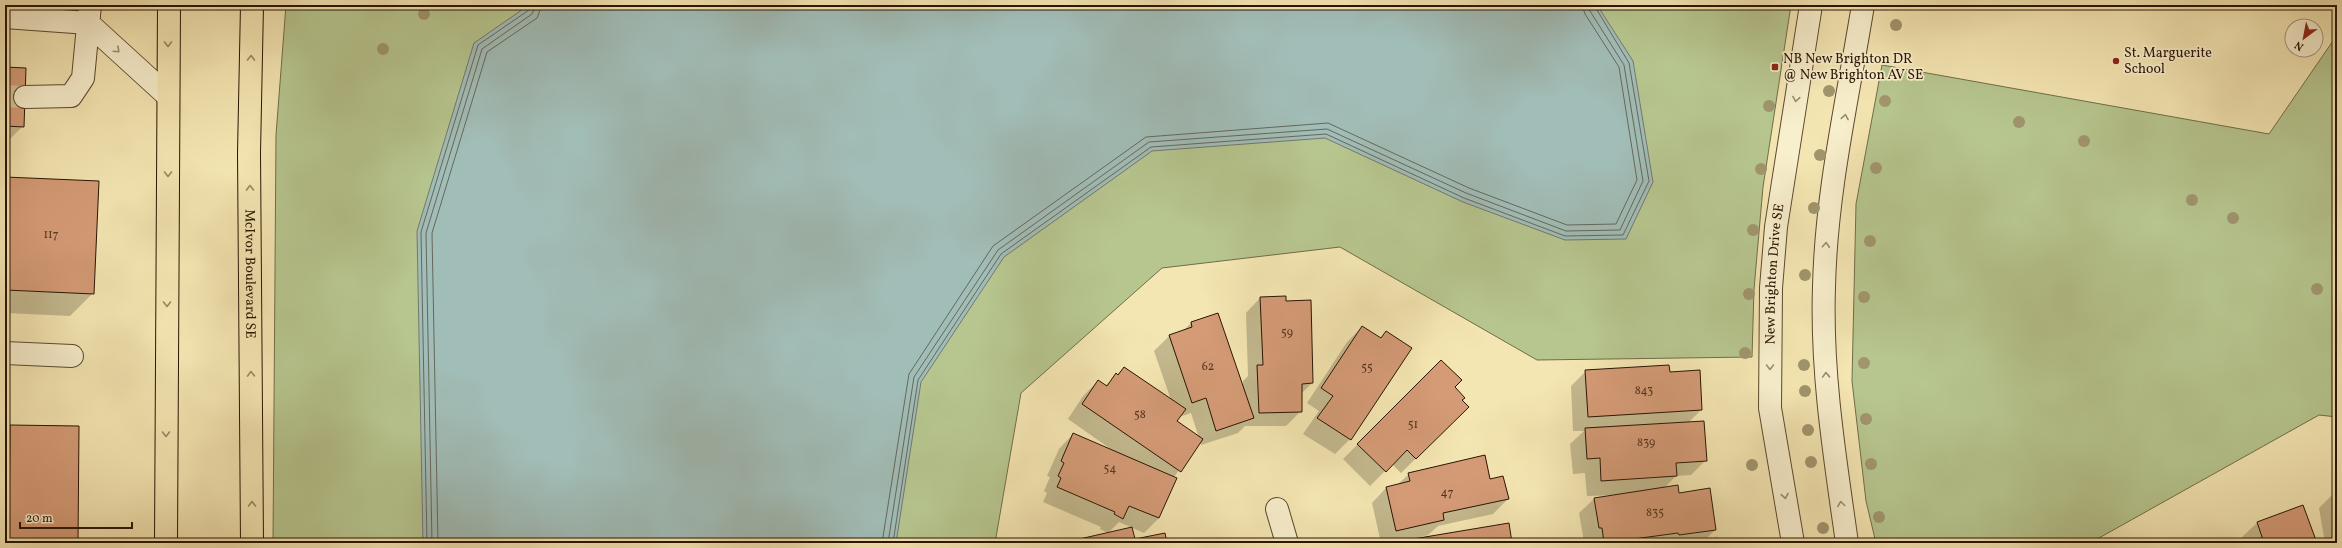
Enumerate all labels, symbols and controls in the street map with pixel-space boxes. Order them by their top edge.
north arrow [2284,18,2324,58]
text: N [2292,37,2307,54]
one-way arrow [164,41,172,47]
place label: St. Marguerite School [2124,44,2212,79]
one-way arrow [112,45,120,52]
place label: NB New Brighton DR @ New Brighton AV SE [1783,50,1923,85]
one-way arrow [247,55,255,61]
marker: St. Marguerite School [2111,56,2121,66]
marker: NB New Brighton DR @ New Brighton AV SE [1770,62,1780,72]
one-way arrow [1792,96,1801,102]
one-way arrow [1840,114,1848,120]
one-way arrow [163,171,172,177]
one-way arrow [246,185,254,191]
street label: New Brighton Drive SE [1761,202,1789,345]
street label: McIvor Boulevard SE [240,209,260,339]
house number: 117 [43,227,59,243]
one-way arrow [1822,242,1831,249]
one-way arrow [163,301,171,307]
house number: 59 [1281,325,1293,341]
house number: 62 [1202,359,1214,375]
house number: 55 [1361,360,1373,376]
one-way arrow [1766,364,1774,370]
one-way arrow [247,371,255,377]
one-way arrow [1822,372,1831,378]
house number: 843 [1635,383,1653,399]
house number: 58 [1134,407,1146,423]
house number: 51 [1408,417,1418,433]
one-way arrow [162,431,170,437]
house number: 839 [1637,435,1655,451]
house number: 54 [1104,461,1116,477]
house number: 47 [1441,485,1454,501]
one-way arrow [1780,493,1789,499]
one-way arrow [248,501,257,507]
one-way arrow [1837,501,1846,507]
scale bar [20,504,132,530]
house number: 835 [1646,505,1664,521]
text: 20 m [26,511,53,527]

